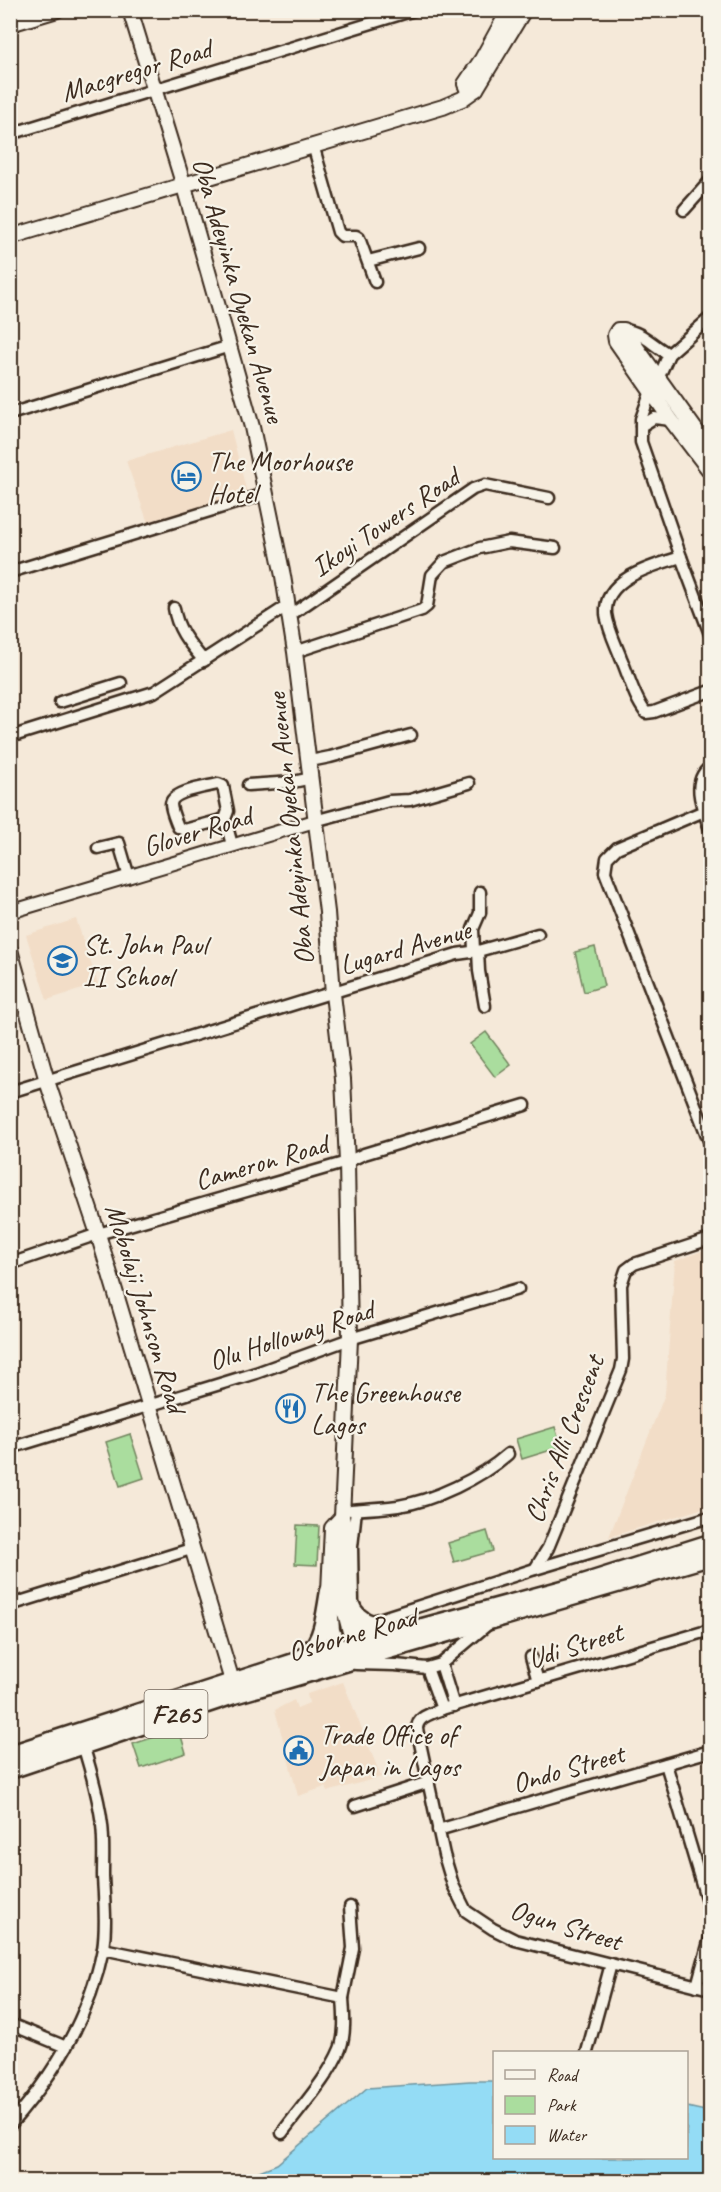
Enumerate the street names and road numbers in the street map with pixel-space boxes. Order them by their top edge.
street label: Macgregor Road [57,29,219,109]
street label: Oba Adeyinka Oyekan Avenue [184,154,294,428]
street label: Ikoyi Towers Road [304,457,469,584]
street label: Oba Adeyinka Oyekan Avenue [258,689,322,967]
street label: Glover Road [139,797,259,864]
street label: Lugard Avenue [336,911,476,982]
street label: Cameron Road [191,1125,335,1198]
street label: Mobolaji Johnson Road [98,1200,195,1420]
street label: Olu Holloway Road [204,1291,382,1378]
street label: Chris Alli Crescent [516,1348,613,1527]
street label: Osborne Road [284,1598,424,1669]
street label: Udi Street [524,1613,629,1676]
road number: F265 [144,1690,207,1738]
street label: Ondo Street [508,1735,631,1801]
street label: Ogun Street [506,1892,628,1959]

